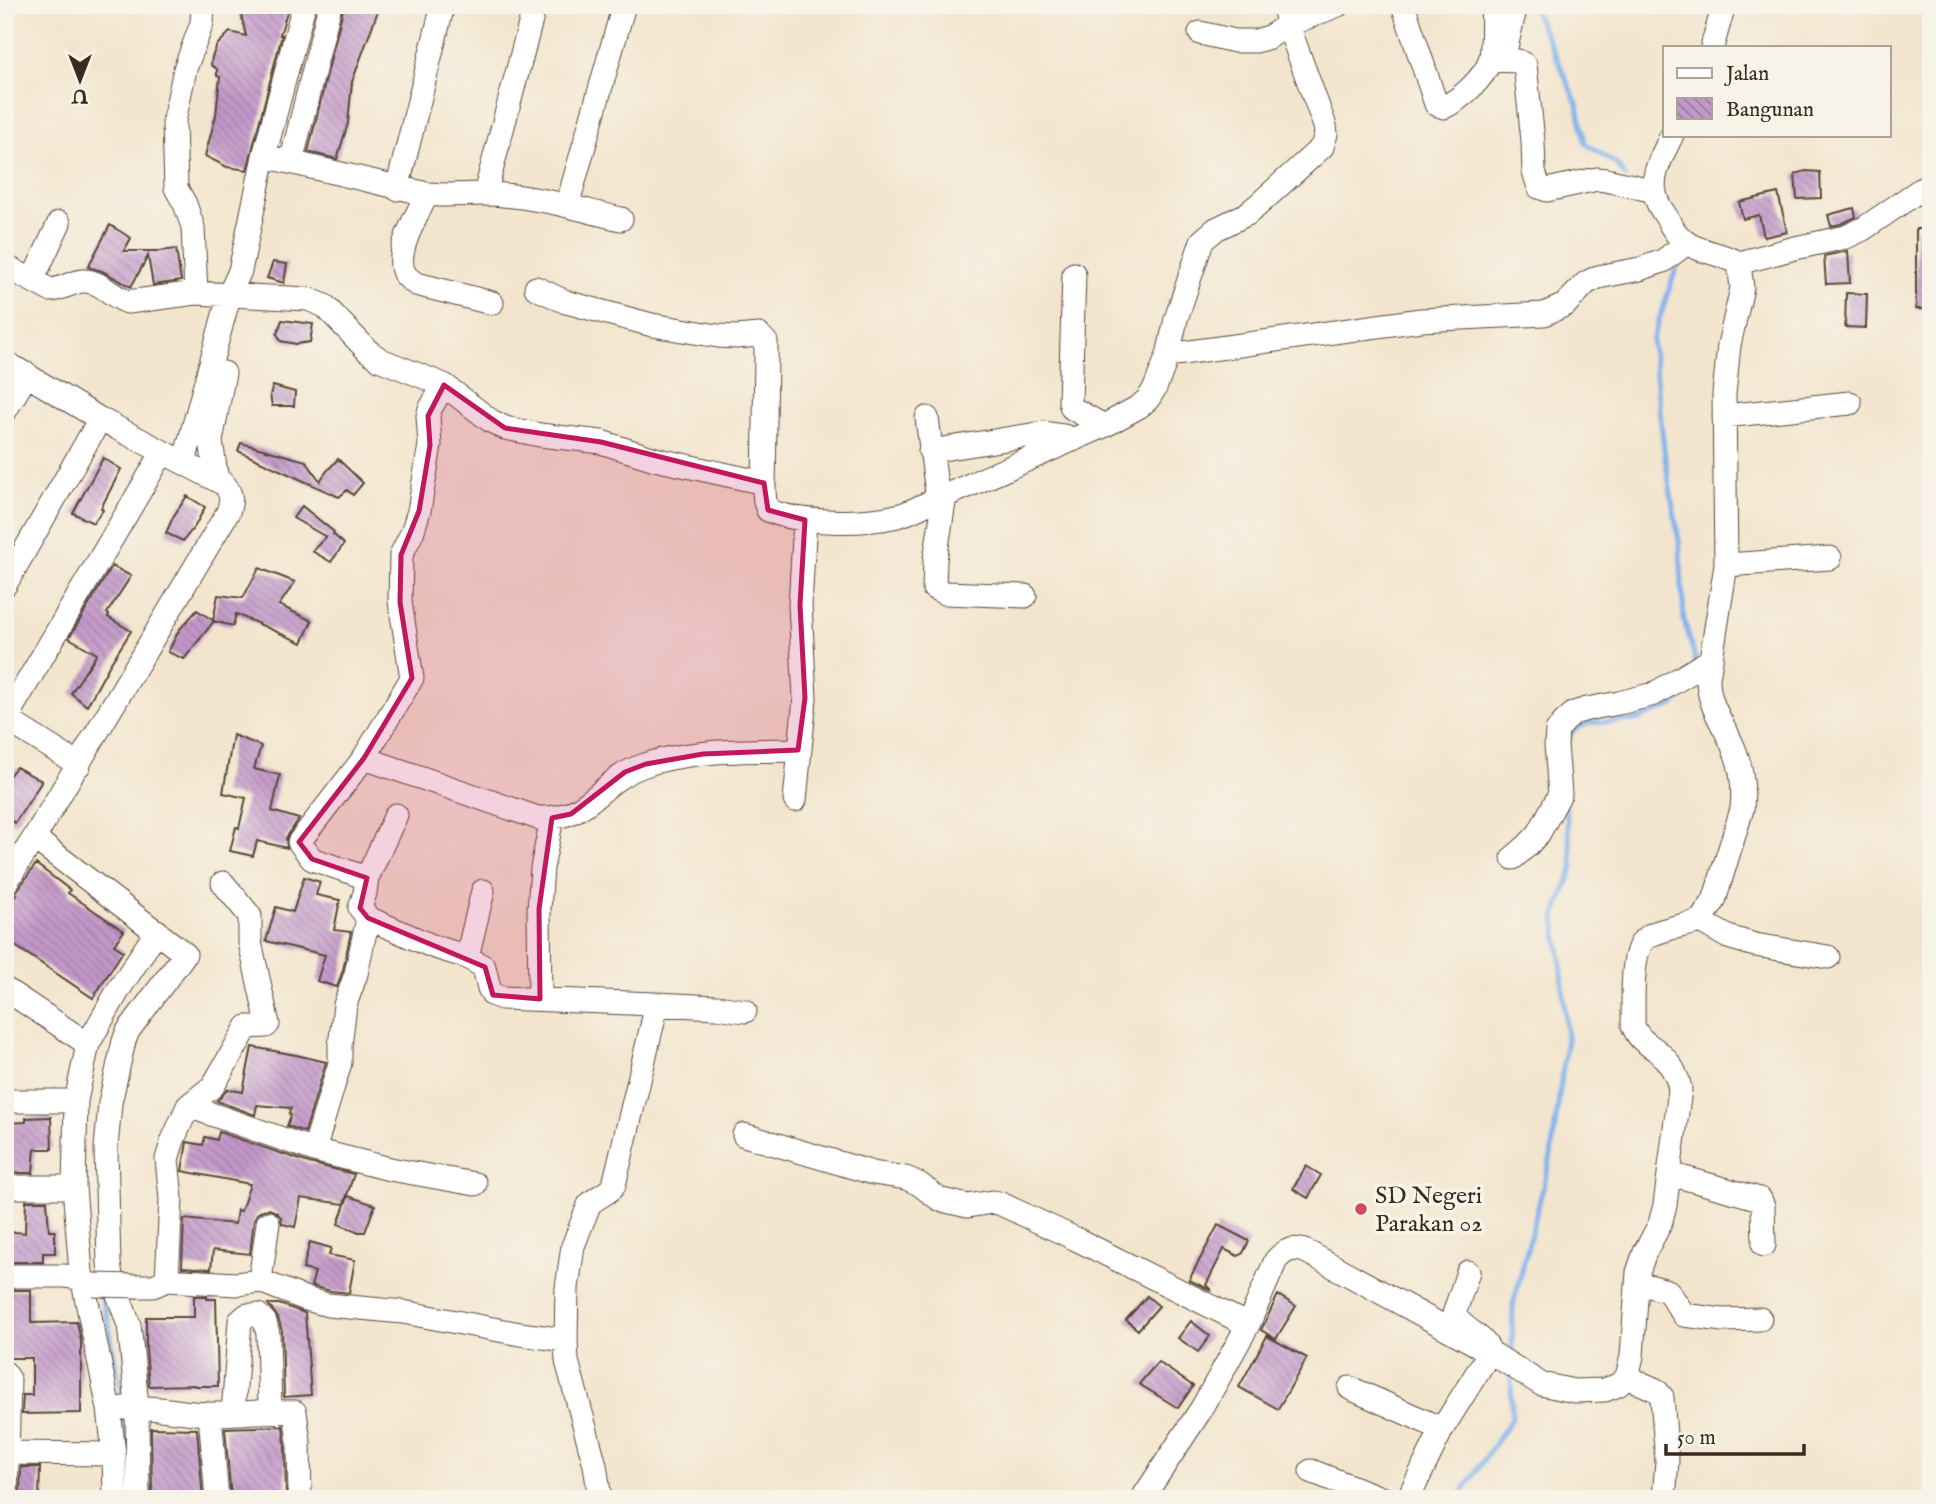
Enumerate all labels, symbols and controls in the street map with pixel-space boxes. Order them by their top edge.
north arrow [46,46,116,116]
legend [1663,46,1890,136]
text: Jalan [1724,61,1769,88]
text: U [71,83,89,107]
text: Bangunan [1726,97,1814,124]
place label: SD Negeri Parakan 02 [1375,1181,1483,1240]
marker: SD Negeri Parakan 02 [1353,1201,1369,1217]
scale bar [1666,1413,1805,1457]
text: 50 m [1677,1425,1716,1452]

